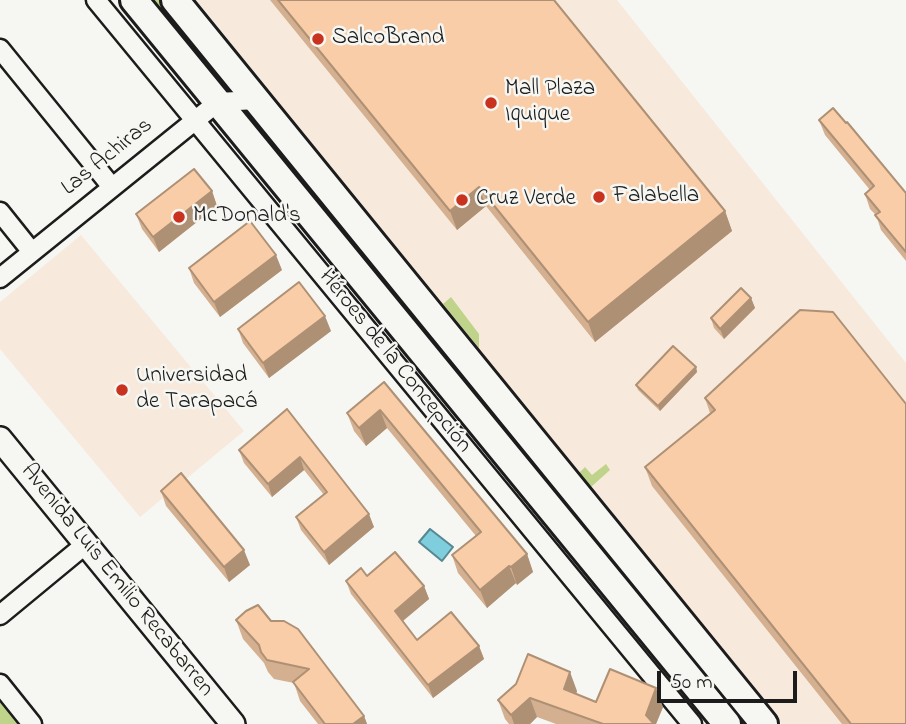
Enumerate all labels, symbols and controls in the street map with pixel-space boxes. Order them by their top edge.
place label: SalcoBrand [332,25,445,53]
marker: SalcoBrand [310,31,326,47]
place label: Mall Plaza Iquique [505,76,595,130]
marker: Mall Plaza Iquique [483,95,499,111]
street label: Las Achiras [57,113,159,203]
place label: Falabella [613,183,699,211]
place label: Cruz Verde [476,186,576,214]
marker: Falabella [591,189,607,205]
marker: Cruz Verde [454,192,470,208]
place label: McDonald's [193,203,301,231]
marker: McDonald's [171,209,187,225]
street label: Héroes de la Concepción [311,265,477,459]
place label: Universidad de Tarapacá [136,363,257,417]
marker: Universidad de Tarapacá [114,382,130,398]
street label: Avenida Luis Emilio Recabarren [14,459,218,703]
scale bar [661,658,801,702]
text: 50 m [670,668,713,698]

